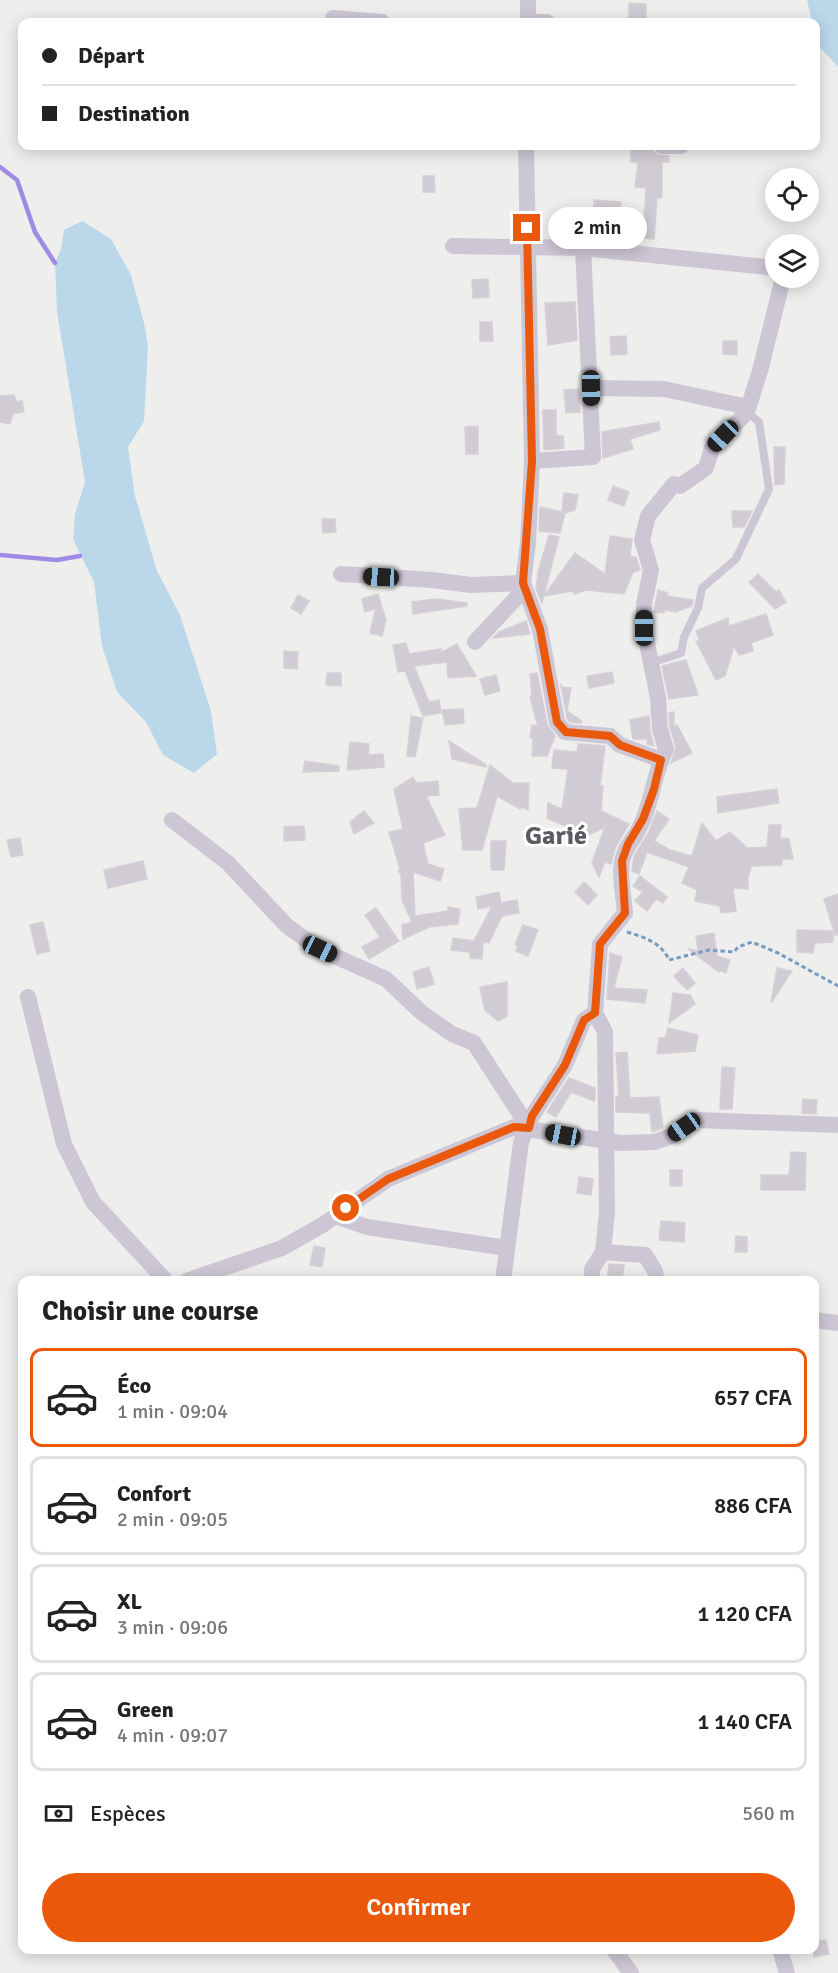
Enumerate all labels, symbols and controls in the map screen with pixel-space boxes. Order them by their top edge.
text: Départ [78,42,145,69]
text: Destination [78,100,190,127]
map controls [765,168,819,288]
button: locate [765,168,819,222]
callout: 2 min [548,207,647,249]
route end [513,214,540,241]
text: 2 min [574,215,621,240]
button: layers [765,234,819,288]
car [582,370,600,406]
car [704,417,742,455]
car [363,567,399,587]
car [635,610,653,646]
district label: Garié [525,820,587,852]
car [300,933,340,965]
car [664,1109,704,1145]
car [544,1123,582,1147]
route start [332,1194,359,1221]
text: Choisir une course [42,1295,259,1328]
icon: car [45,1371,99,1425]
text: Éco [117,1372,151,1399]
text: 657 CFA [714,1384,792,1411]
text: 1 min · 09:04 [117,1399,228,1424]
icon: car [45,1479,99,1533]
text: Confort [117,1480,191,1507]
text: 886 CFA [714,1492,792,1519]
text: 2 min · 09:05 [117,1507,228,1532]
icon: car [45,1587,99,1641]
text: XL [117,1588,142,1615]
text: 1 120 CFA [697,1600,792,1627]
text: 3 min · 09:06 [117,1615,228,1640]
icon: car [45,1695,99,1749]
text: Green [117,1696,174,1723]
text: 1 140 CFA [697,1708,792,1735]
text: 4 min · 09:07 [117,1723,228,1748]
icon: cash [42,1797,75,1830]
text: Espèces [90,1800,166,1827]
text: 560 m [742,1801,795,1826]
button: Confirmer [42,1873,795,1942]

